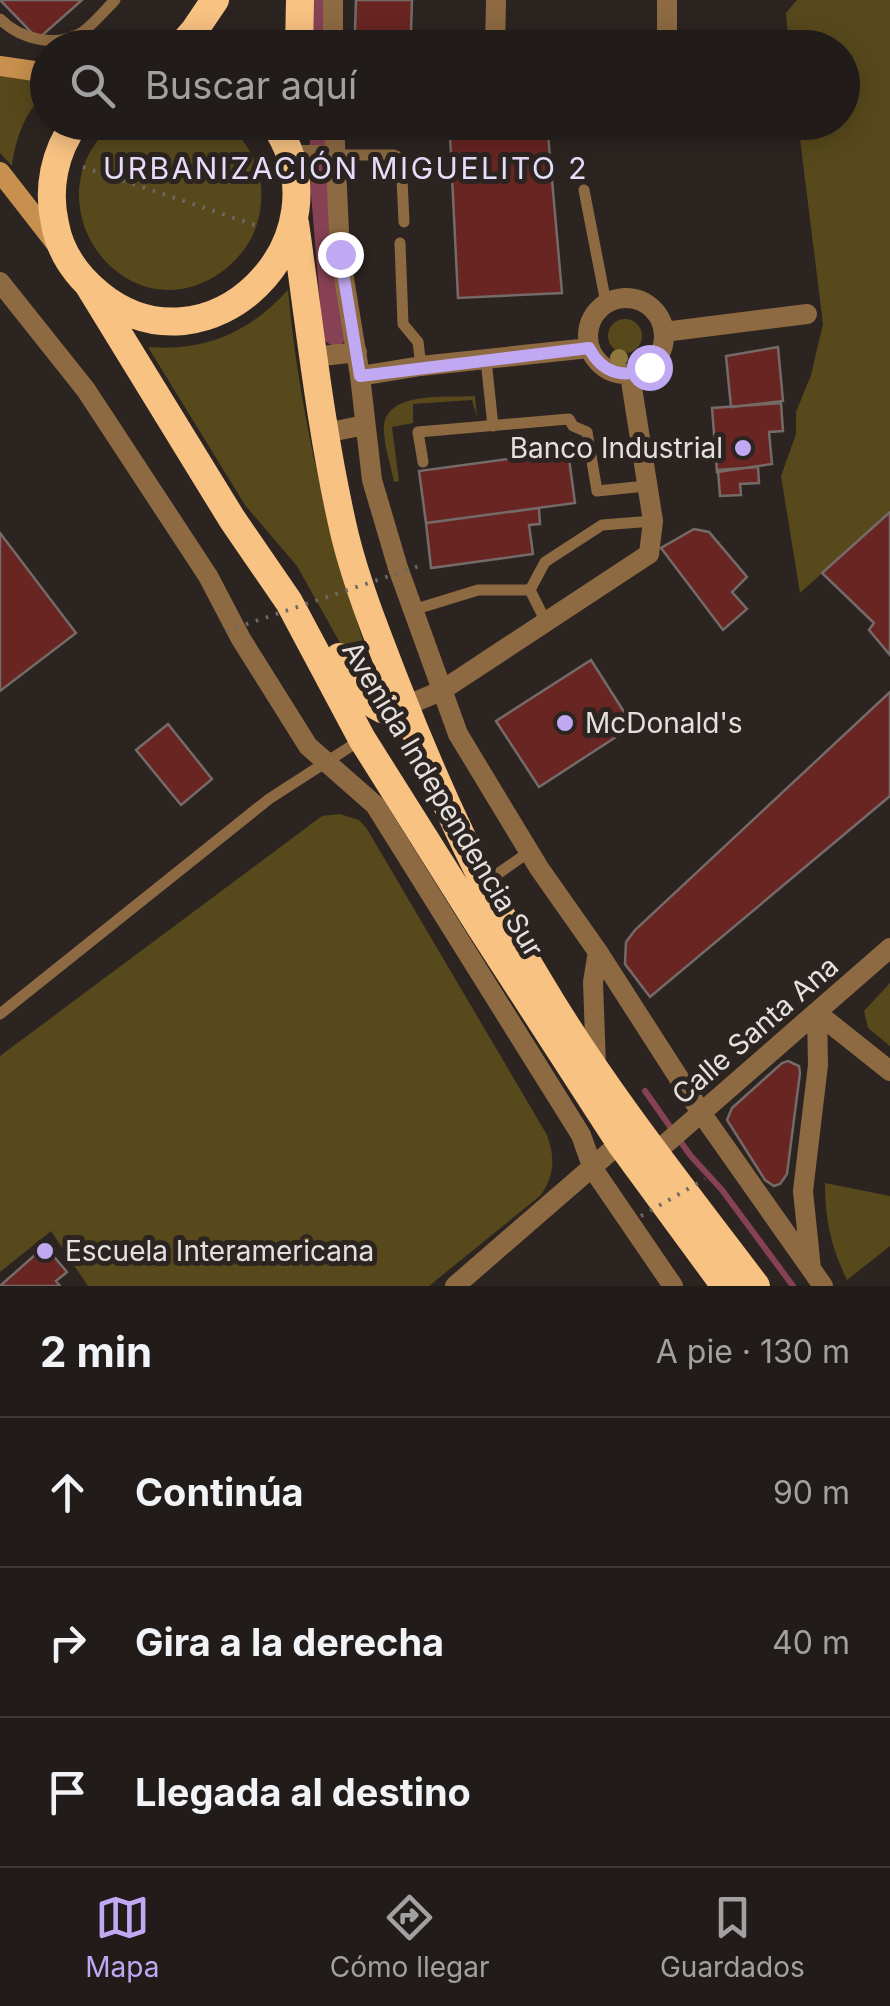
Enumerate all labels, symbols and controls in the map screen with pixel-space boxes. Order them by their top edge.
search box [30,30,860,140]
icon: search [65,58,120,113]
text: Buscar aquí [145,62,357,108]
district label: URBANIZACIÓN MIGUELITO 2 [103,150,589,186]
route end [318,232,364,278]
route start [627,345,673,391]
place label: Banco Industrial [510,431,723,465]
marker: Banco Industrial [732,437,754,459]
street label: Avenida Independencia Sur [335,635,551,963]
place label: McDonald's [585,706,743,740]
marker: McDonald's [554,712,576,734]
street label: Calle Santa Ana [665,949,845,1111]
place label: Escuela Interamericana [65,1234,374,1268]
marker: Escuela Interamericana [34,1240,56,1262]
text: 2 min [40,1326,152,1377]
text: A pie · 130 m [656,1332,850,1371]
icon: ahead [40,1465,95,1520]
text: Continúa [135,1469,304,1515]
text: 90 m [773,1473,850,1512]
icon: right [40,1615,95,1670]
text: Gira a la derecha [135,1619,444,1665]
text: 40 m [772,1623,850,1662]
icon: arrive [40,1765,95,1820]
text: Llegada al destino [135,1769,471,1815]
tab: Mapa [85,1890,159,1984]
tab: Cómo llegar [330,1890,490,1984]
tab: Guardados [660,1890,805,1984]

